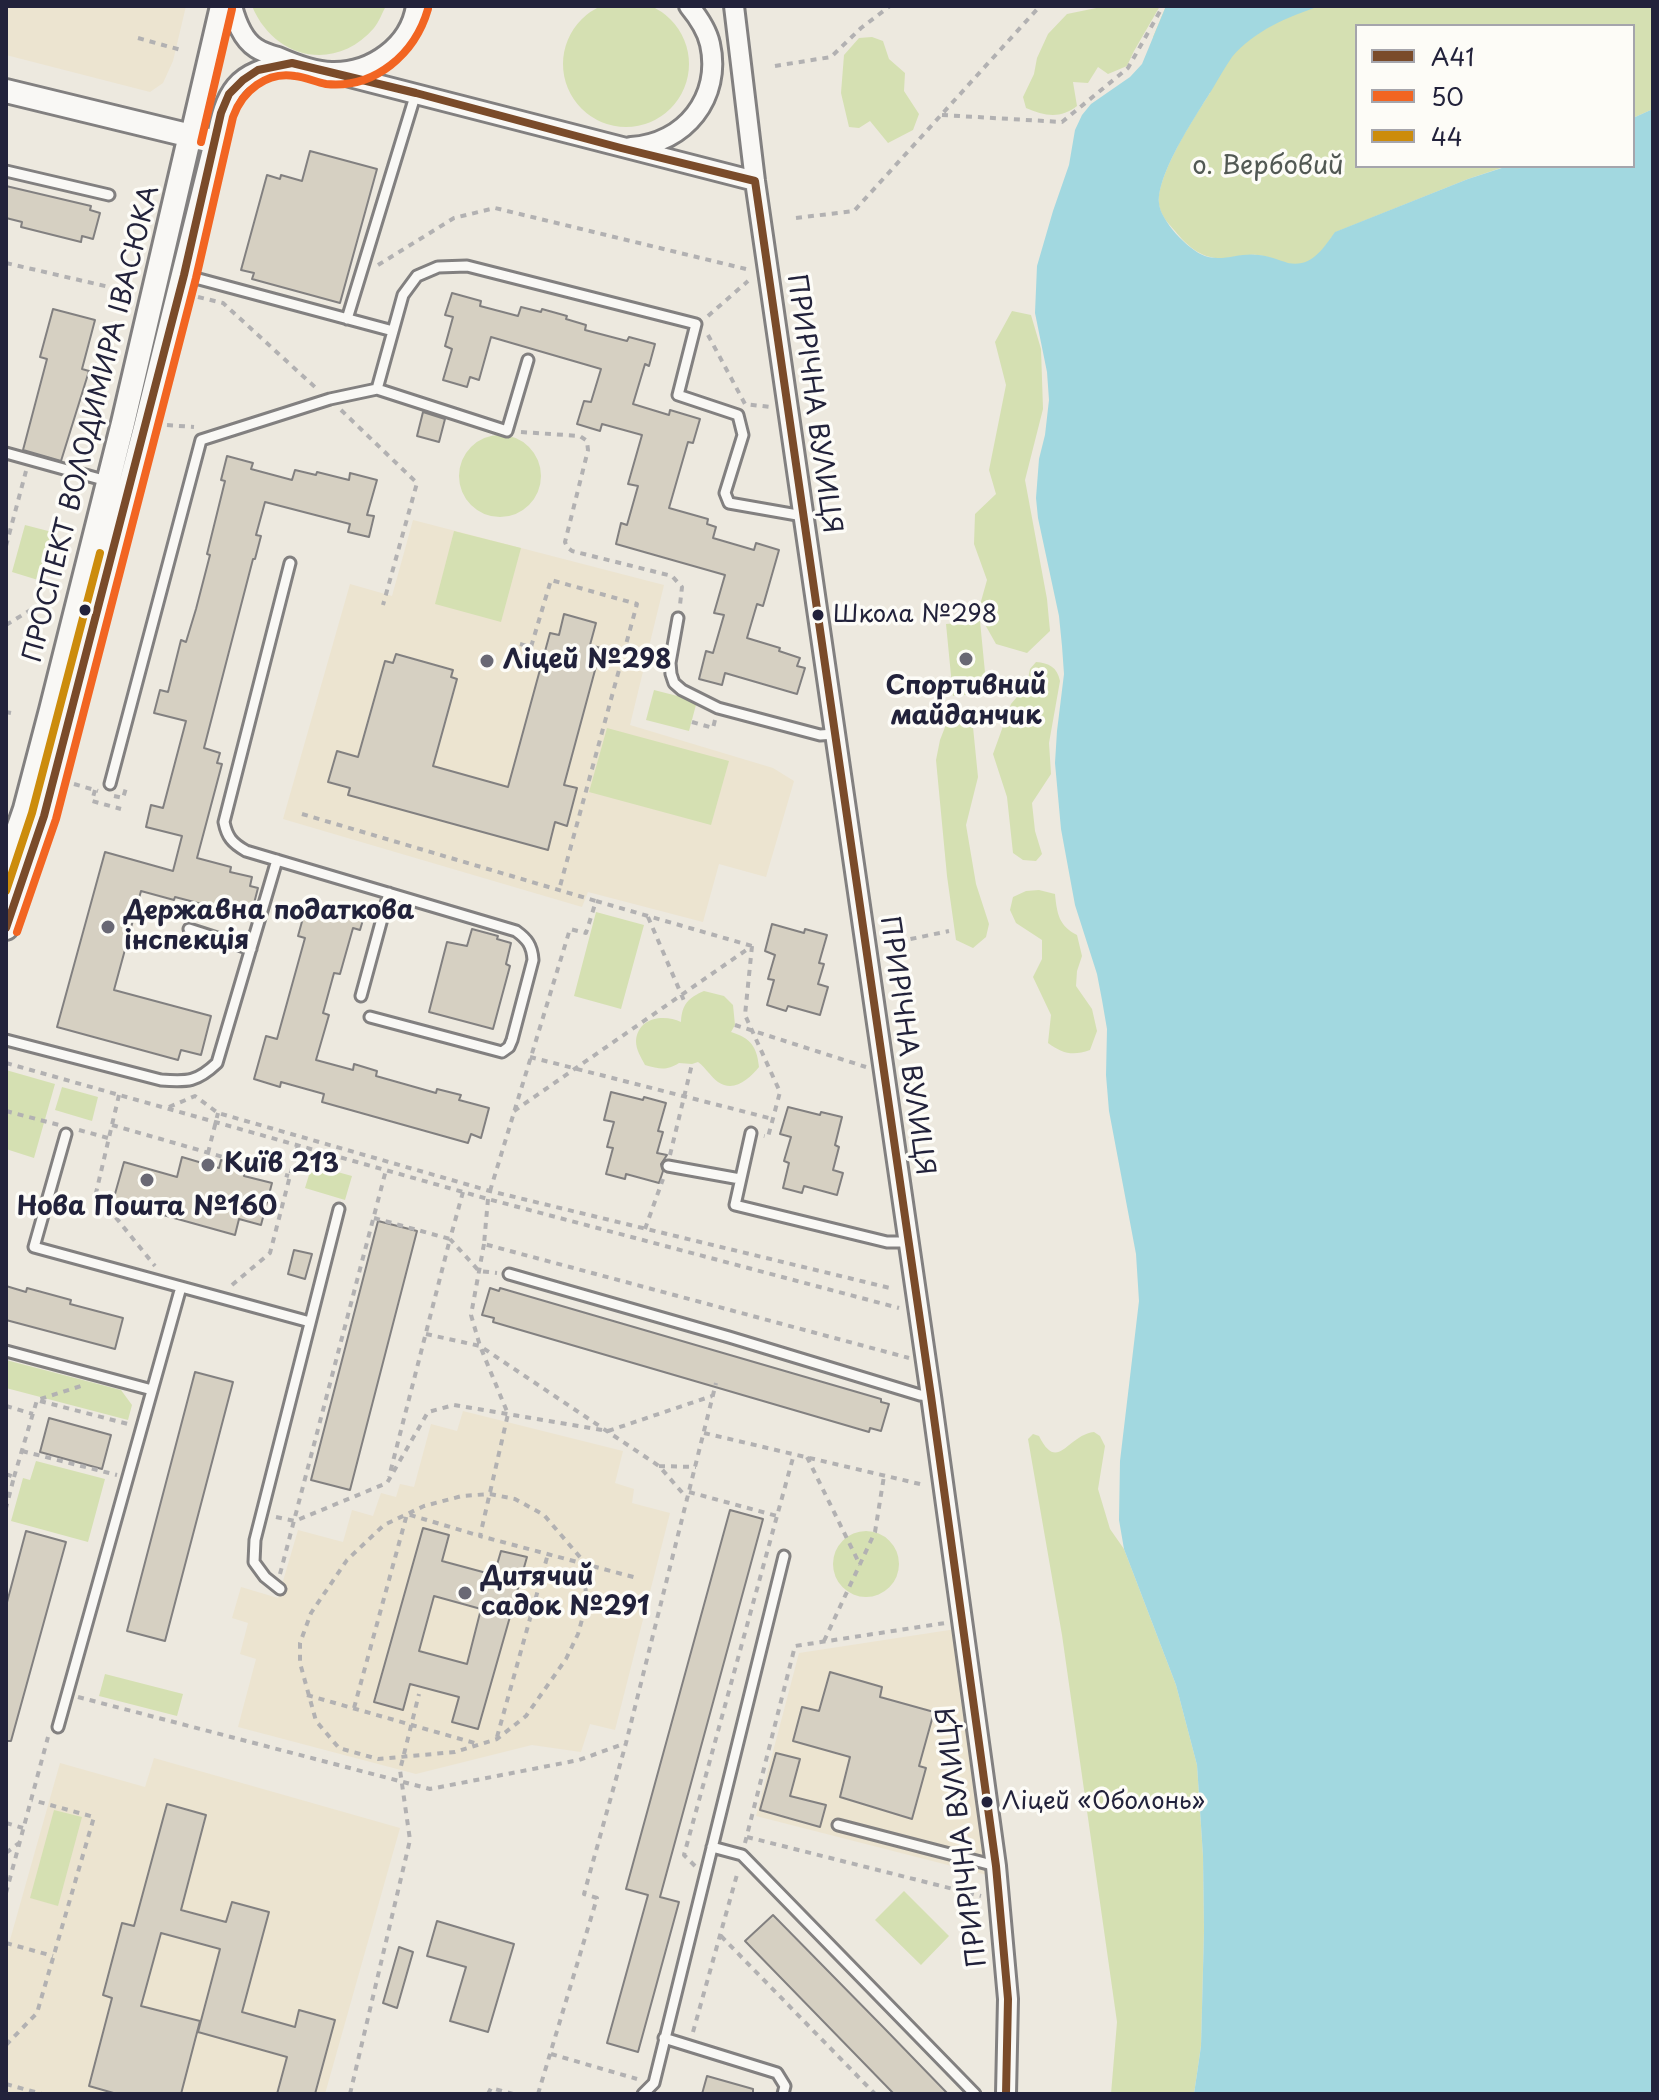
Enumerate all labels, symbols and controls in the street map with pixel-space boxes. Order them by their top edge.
legend [1355,24,1635,168]
text: A41 [1431,38,1474,74]
text: 50 [1431,78,1464,114]
text: 44 [1431,118,1463,154]
park label: о. Вербовий [1192,151,1344,183]
street label: ПРОСПЕКТ ВОЛОДИМИРА ІВАСЮКА [18,182,166,666]
street label: ПРИРІЧНА ВУЛИЦЯ [779,272,847,536]
place label: Школа №298 [833,601,997,629]
unlabelled marker [77,602,93,618]
marker: Школа №298 [810,607,826,623]
place label: Ліцей №298 [503,645,672,677]
marker: Спортивний майданчик [957,650,975,668]
marker: Ліцей №298 [478,652,496,670]
place label: Спортивний майданчик [886,671,1046,732]
place label: Державна податкова інспекція [124,896,414,958]
street label: ПРИРІЧНА ВУЛИЦЯ [872,914,940,1178]
marker: Державна податкова інспекція [99,918,117,936]
place label: Київ 213 [224,1149,339,1181]
marker: Київ 213 [199,1156,217,1174]
marker: Нова Пошта №160 [138,1171,156,1189]
place label: Нова Пошта №160 [17,1192,277,1224]
place label: Дитячий садок №291 [481,1562,650,1624]
marker: Дитячий садок №291 [456,1584,474,1602]
street label: ПРИРІЧНА ВУЛИЦЯ [932,1705,994,1969]
place label: Ліцей «Оболонь» [1002,1788,1205,1816]
marker: Ліцей «Оболонь» [979,1794,995,1810]

